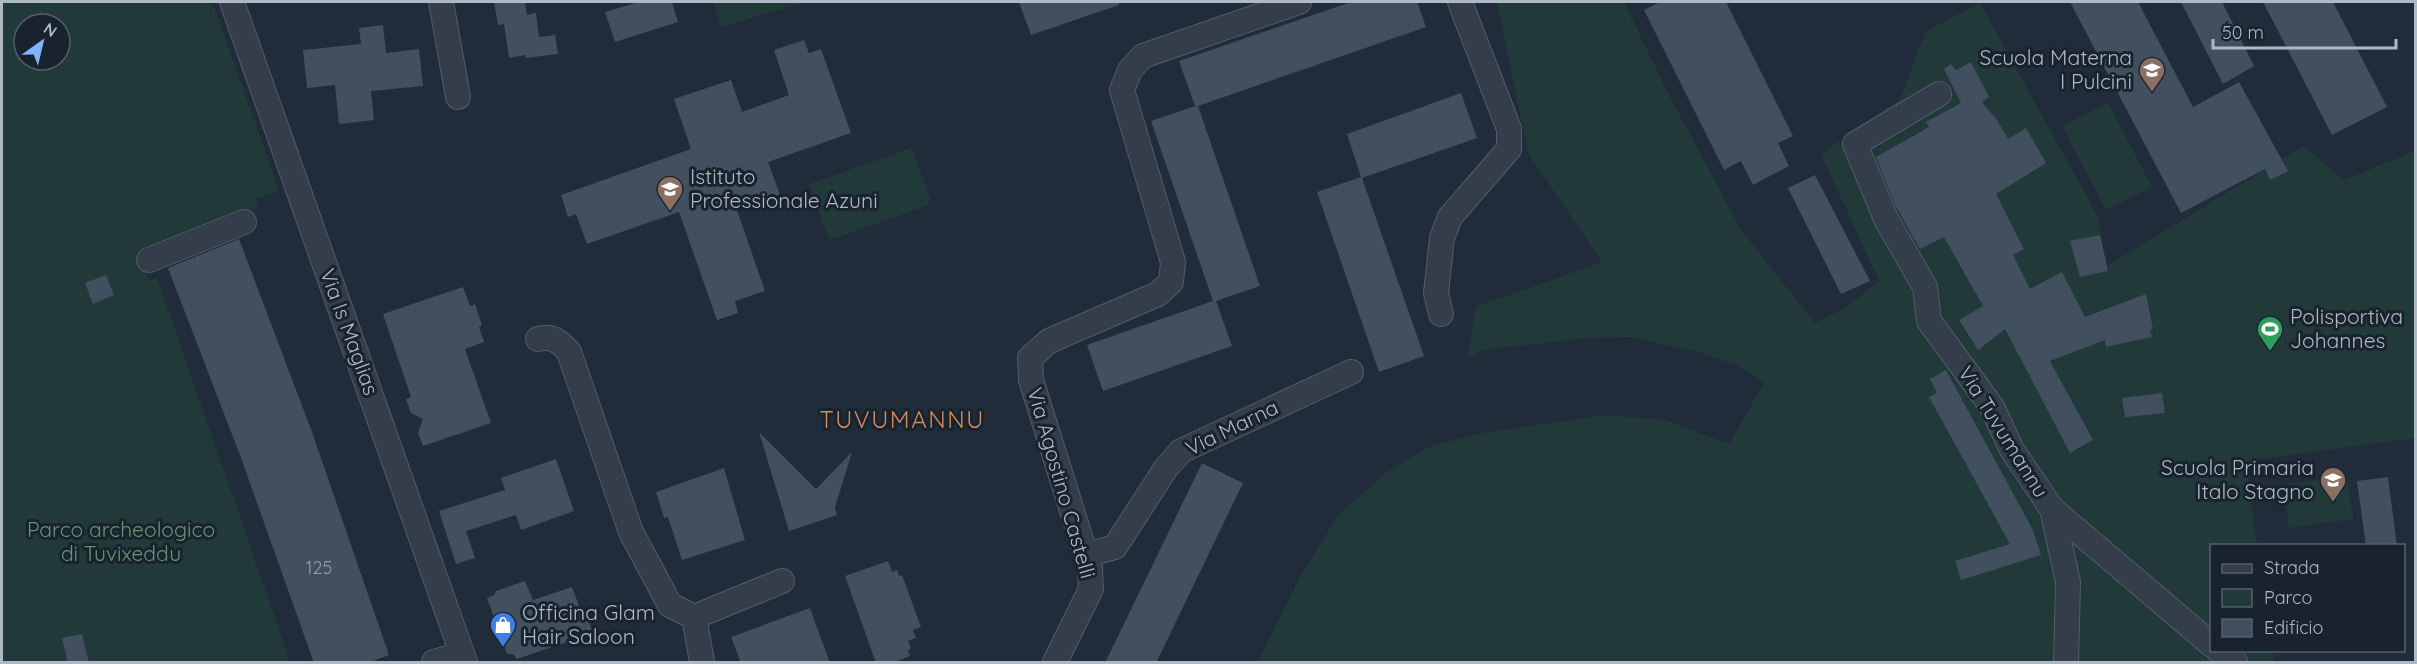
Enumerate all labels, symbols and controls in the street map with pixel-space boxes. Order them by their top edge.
north arrow [12,12,72,72]
scale bar [2213,12,2396,50]
text: N [40,18,61,41]
text: 50 m [2222,21,2264,44]
place label: Scuola Materna I Pulcini [1979,44,2132,94]
school or university icon: Scuola Materna I Pulcini [2137,55,2167,93]
place label: Istituto Professionale Azuni [690,163,878,213]
school or university icon: Istituto Professionale Azuni [655,174,685,212]
street label: Via Is Maglias [315,265,385,399]
place label: Polisportiva Johannes [2290,303,2403,353]
sports icon: Polisportiva Johannes [2255,314,2285,352]
street label: Via Tuvumannu [1953,361,2055,502]
street label: Via Agostino Castelli [1022,384,1102,581]
street label: Via Marna [1181,394,1282,461]
district label: TUVUMANNU [819,404,985,434]
place label: Scuola Primaria Italo Stagno [2161,454,2314,504]
school or university icon: Scuola Primaria Italo Stagno [2318,465,2348,503]
park label: Parco archeologico di Tuvixeddu [27,516,215,566]
legend [2210,544,2405,652]
house number: 125 [306,556,332,579]
text: Strada [2264,556,2320,579]
text: Parco [2264,586,2312,609]
place label: Officina Glam Hair Saloon [522,599,655,649]
shop icon: Officina Glam Hair Saloon [488,610,518,648]
text: Edificio [2264,616,2323,639]

